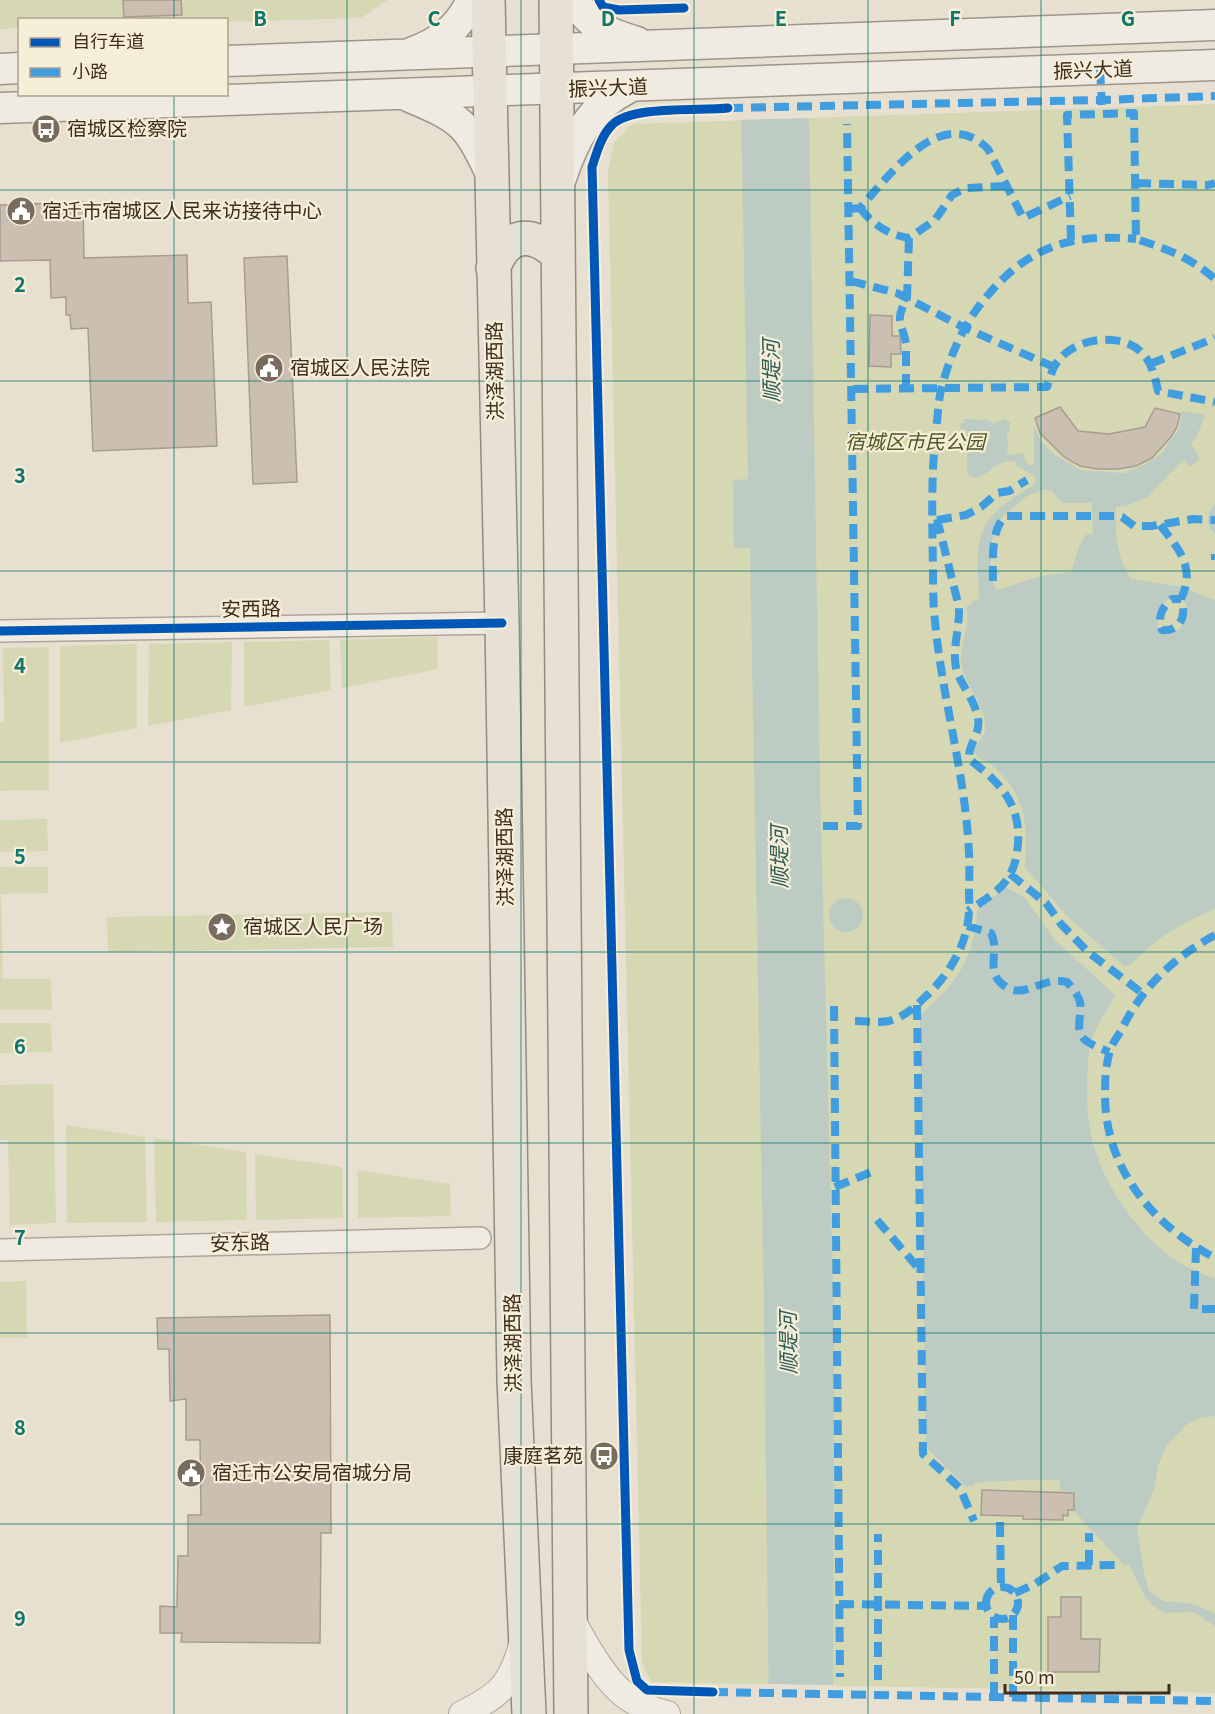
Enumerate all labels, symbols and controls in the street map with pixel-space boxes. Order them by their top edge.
text: B [253,3,267,32]
text: C [427,3,441,32]
text: D [601,3,615,32]
text: E [775,3,787,32]
text: F [949,3,961,32]
text: G [1121,3,1135,32]
legend [18,18,228,96]
text: 自行车道 [72,27,144,53]
street label: 振兴大道 [1052,53,1133,84]
text: 小路 [72,57,108,83]
street label: 振兴大道 [567,71,648,102]
bus stop icon: 宿城区检察院 [30,113,62,145]
place label: 宿城区检察院 [67,113,187,142]
public building icon: 宿迁市宿城区人民来访接待中心 [5,195,37,227]
place label: 宿迁市宿城区人民来访接待中心 [42,195,322,224]
text: 2 [14,269,26,298]
street label: 洪泽湖西路 [478,321,509,421]
water label: 顺堤河 [754,335,786,403]
public building icon: 宿城区人民法院 [253,352,285,384]
place label: 宿城区人民法院 [290,352,430,381]
park label: 宿城区市民公园 [845,426,988,455]
text: 3 [14,460,26,489]
street label: 安西路 [221,592,281,623]
text: 4 [14,650,26,679]
street label: 洪泽湖西路 [488,807,519,907]
water label: 顺堤河 [762,821,794,889]
text: 5 [14,841,26,870]
place icon: 宿城区人民广场 [206,911,238,943]
place label: 宿城区人民广场 [243,911,383,940]
text: 6 [14,1031,26,1060]
text: 7 [14,1222,26,1251]
street label: 安东路 [209,1226,270,1257]
street label: 洪泽湖西路 [496,1293,527,1393]
water label: 顺堤河 [771,1307,803,1375]
text: 8 [14,1412,26,1441]
place label: 康庭茗苑 [503,1440,583,1469]
bus stop icon: 康庭茗苑 [588,1440,620,1472]
public building icon: 宿迁市公安局宿城分局 [175,1457,207,1489]
place label: 宿迁市公安局宿城分局 [212,1457,412,1486]
text: 9 [14,1603,26,1632]
scale bar [1005,1657,1168,1695]
text: 50 m [1014,1663,1055,1689]

